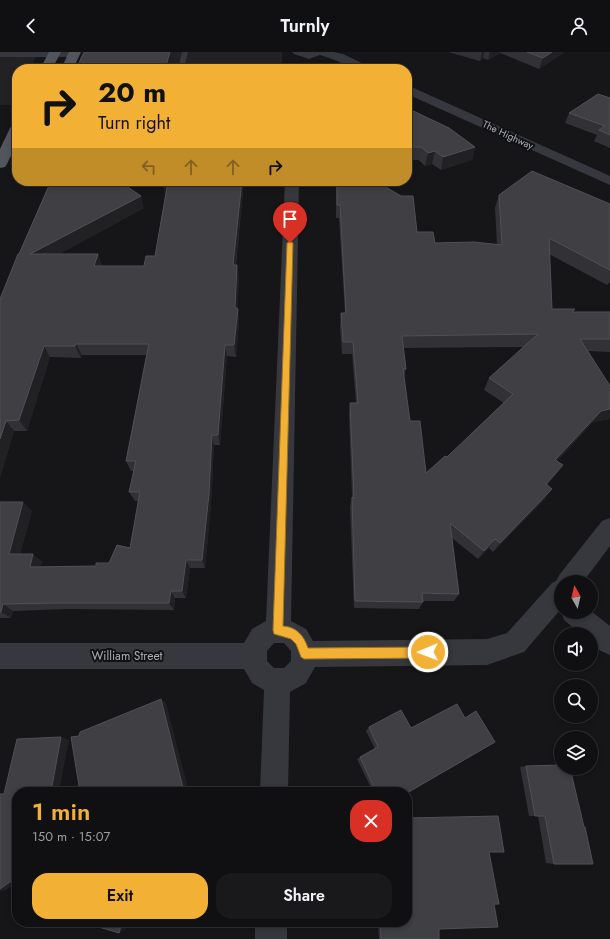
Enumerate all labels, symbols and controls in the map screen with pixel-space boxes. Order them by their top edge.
text: Turnly [281,13,329,39]
icon: back [20,15,42,37]
icon: person [568,15,590,37]
text: 20 m [98,72,166,113]
icon: right [32,80,84,132]
text: Turn right [98,110,170,136]
street label: The Highway [480,117,536,154]
icon: left [138,156,160,178]
icon: ahead [180,156,202,178]
icon: ahead [222,156,244,178]
icon: right [264,156,286,178]
pin [273,202,307,243]
icon: arrive [279,208,301,230]
north arrow [554,575,598,619]
map controls [554,575,598,775]
button: sound [554,627,598,671]
position arrow [407,631,449,673]
street label: William Street [91,647,163,665]
button: search [554,679,598,723]
button: layers [554,731,598,775]
text: 1 min [32,794,90,829]
button: close [350,800,392,842]
text: 150 m · 15:07 [32,827,110,846]
button: Exit [32,873,208,919]
button: Share [216,873,392,919]

